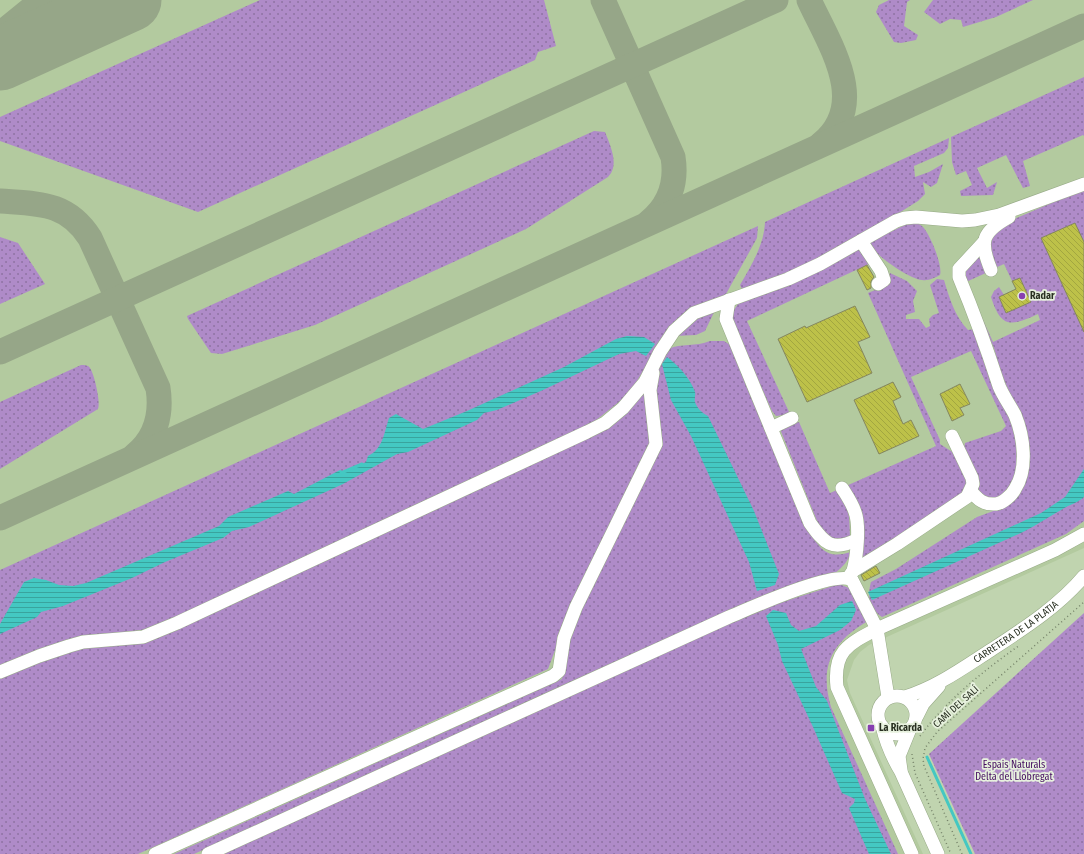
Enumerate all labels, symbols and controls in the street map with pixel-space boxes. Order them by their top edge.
place label: Radar [1030,290,1055,302]
marker: Radar [1017,291,1027,301]
street label: CARRETERA DE LA PLATJA [971,598,1061,666]
street label: CAMÍ DEL SALÍ [929,682,981,731]
place label: La Ricarda [879,722,922,734]
marker: La Ricarda [866,723,876,733]
park label: Espais Naturals Delta del Llobregat [975,759,1053,783]

